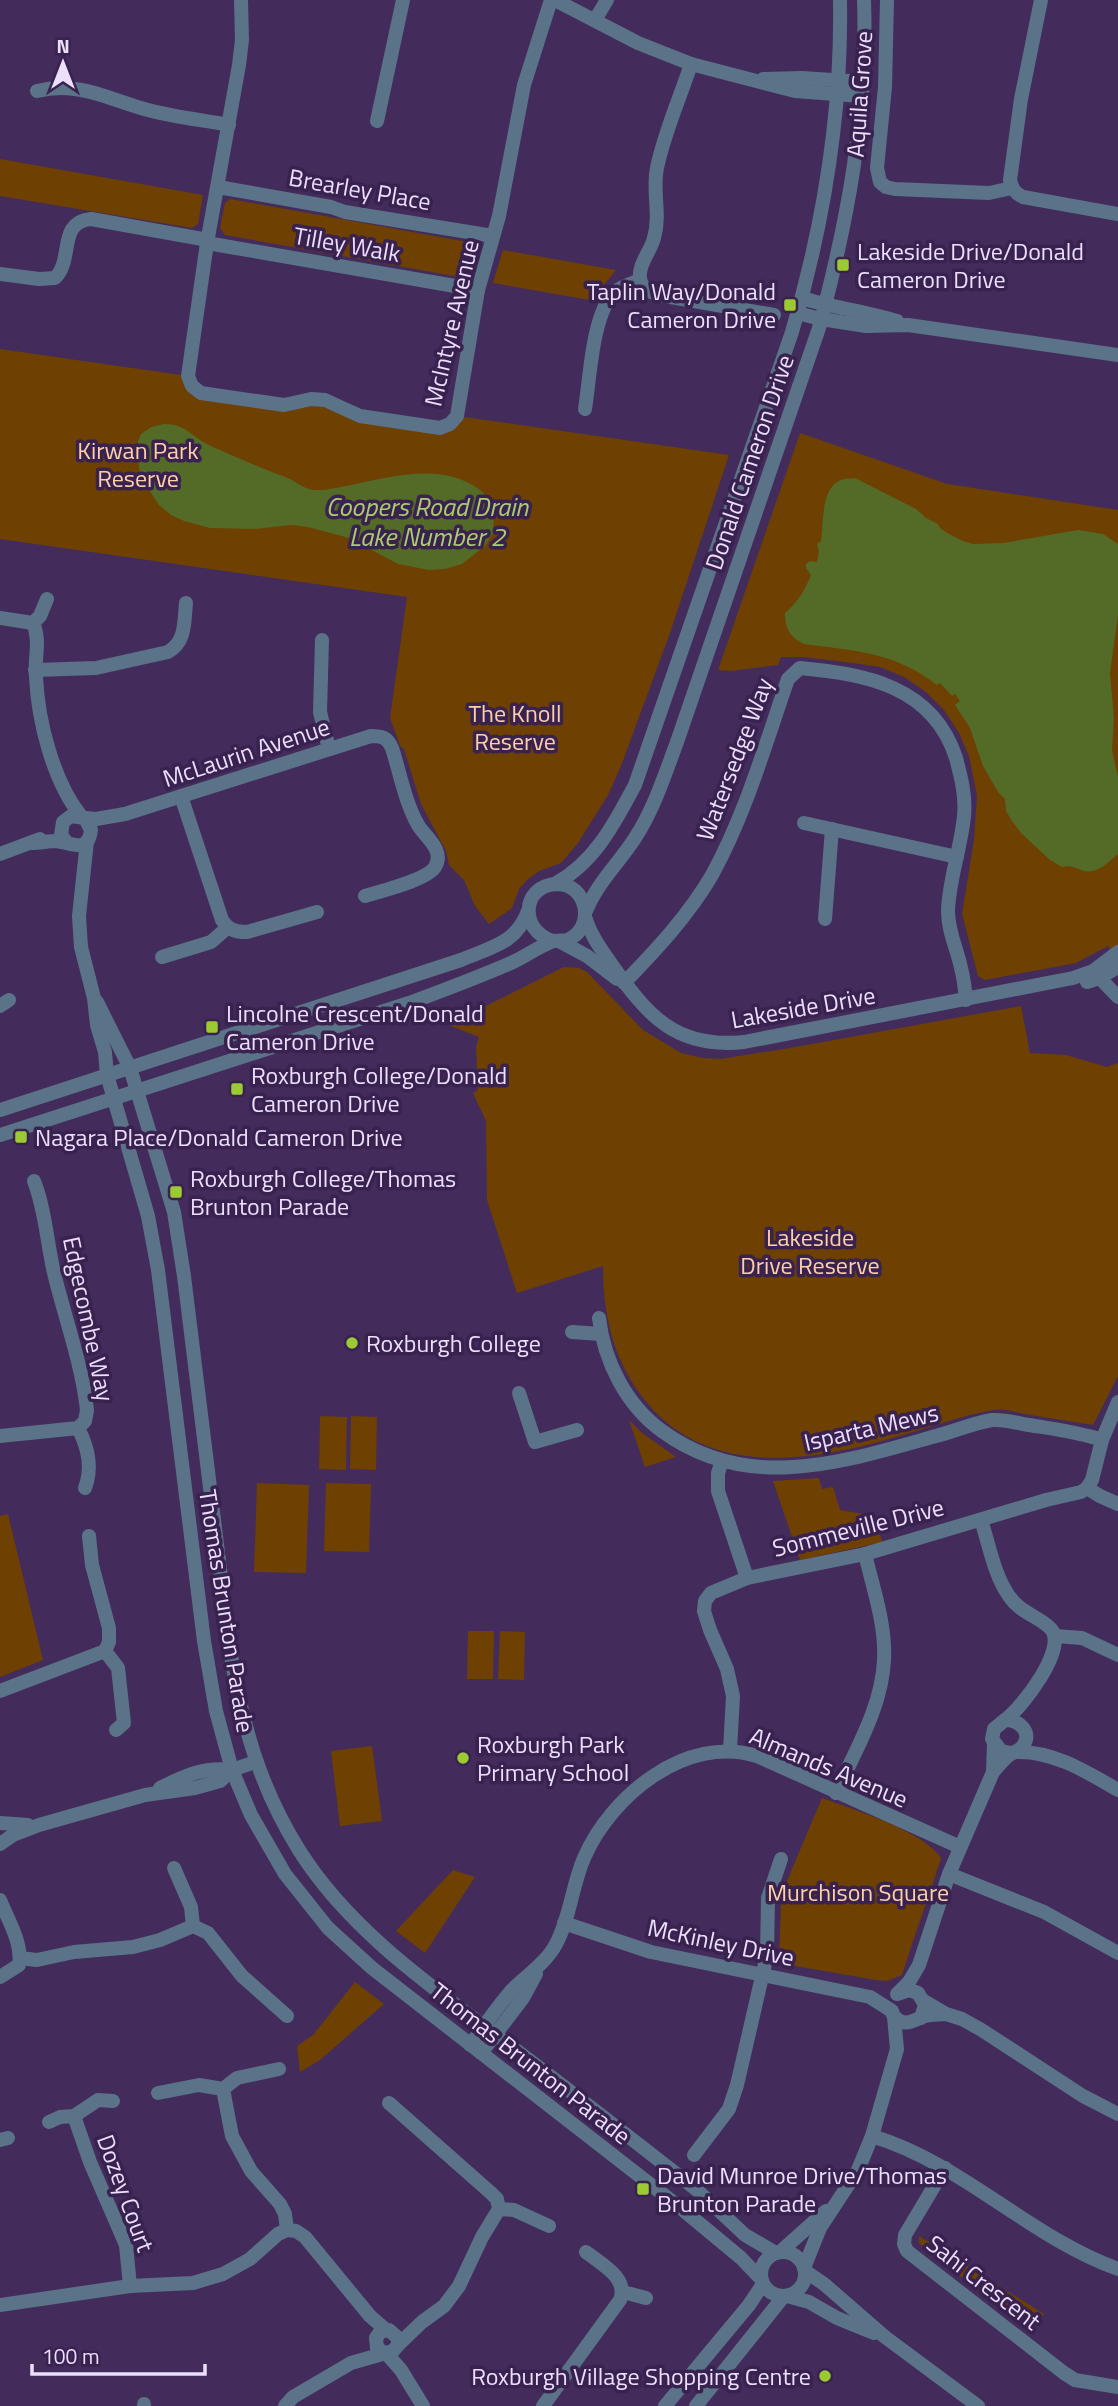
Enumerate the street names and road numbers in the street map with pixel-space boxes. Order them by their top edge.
street label: Aquila Grove [837,30,881,158]
street label: Brearley Place [286,159,434,219]
street label: Tilley Walk [291,217,404,271]
street label: McIntyre Avenue [414,236,488,410]
street label: Donald Cameron Drive [695,350,803,574]
street label: Watersedge Way [686,672,782,846]
street label: McLaurin Avenue [158,708,334,796]
street label: Lakeside Drive [728,977,878,1037]
street label: Edgecombe Way [54,1233,124,1405]
street label: Isparta Mews [800,1394,942,1460]
street label: Thomas Brunton Parade [190,1487,264,1735]
street label: Sommeville Drive [768,1488,948,1566]
street label: Almands Avenue [744,1717,914,1817]
street label: McKinley Drive [644,1909,798,1975]
street label: Thomas Brunton Parade [423,1973,639,2153]
street label: Dozey Court [88,2129,164,2257]
street label: Sahi Crescent [919,2226,1049,2339]

